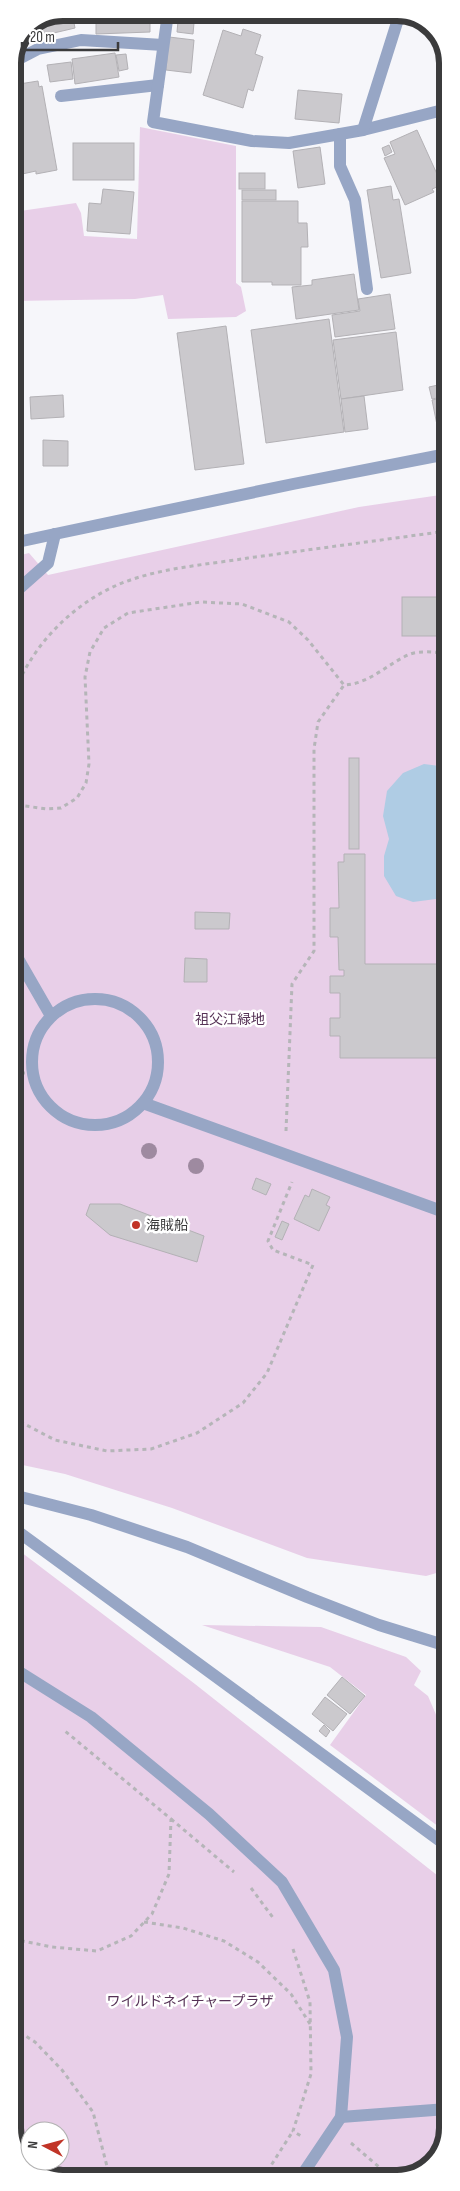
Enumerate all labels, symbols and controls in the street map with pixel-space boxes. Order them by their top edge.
scale bar [22,20,119,52]
text: 20 m [30,28,55,47]
park label: 祖父江緑地 [195,1011,265,1028]
place label: 海賊船 [146,1217,188,1234]
marker: 海賊船 [130,1219,142,1231]
park label: ワイルドネイチャープラザ [106,1993,274,2010]
north arrow [20,2121,70,2171]
text: N [24,2140,41,2149]

